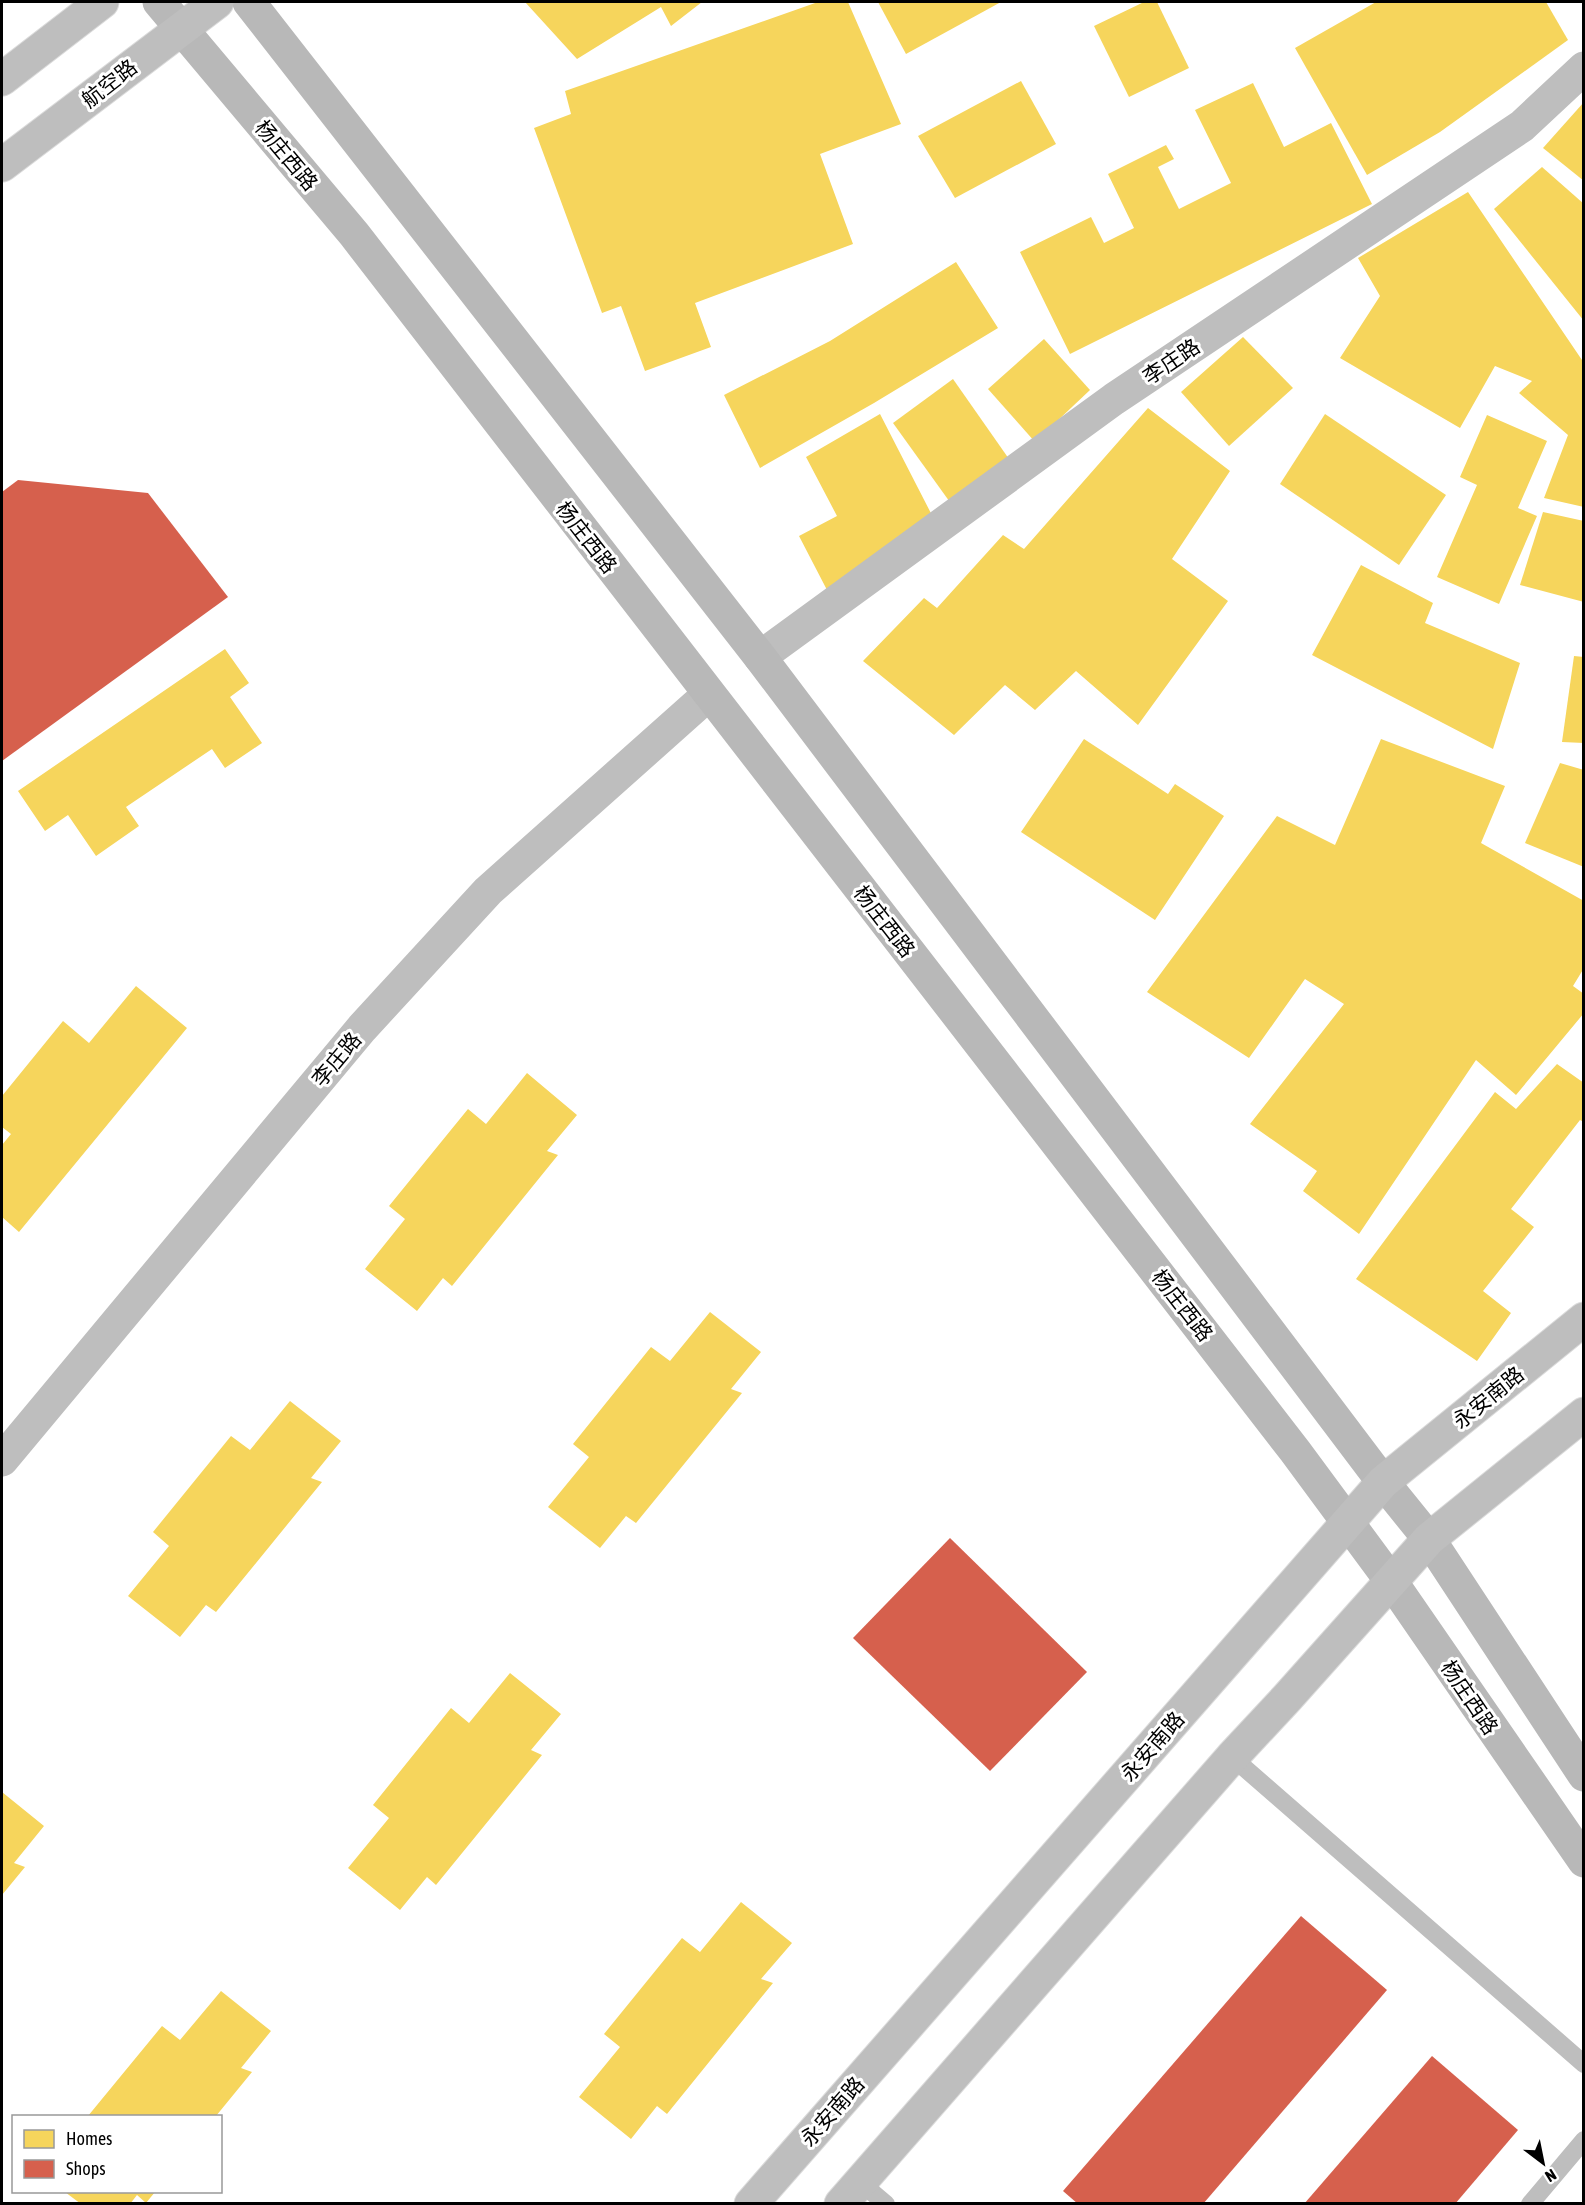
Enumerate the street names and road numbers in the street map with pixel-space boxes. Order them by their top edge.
street label: 航空路 [77,54,141,112]
street label: 杨庄西路 [251,115,323,195]
street label: 李庄路 [1138,333,1204,389]
street label: 杨庄西路 [552,497,622,577]
street label: 杨庄西路 [850,881,920,961]
street label: 李庄路 [307,1027,365,1091]
street label: 杨庄西路 [1148,1265,1218,1345]
street label: 永安南路 [1448,1361,1528,1433]
street label: 杨庄西路 [1437,1655,1503,1739]
street label: 永安南路 [1115,1706,1189,1786]
street label: 永安南路 [795,2071,869,2151]

